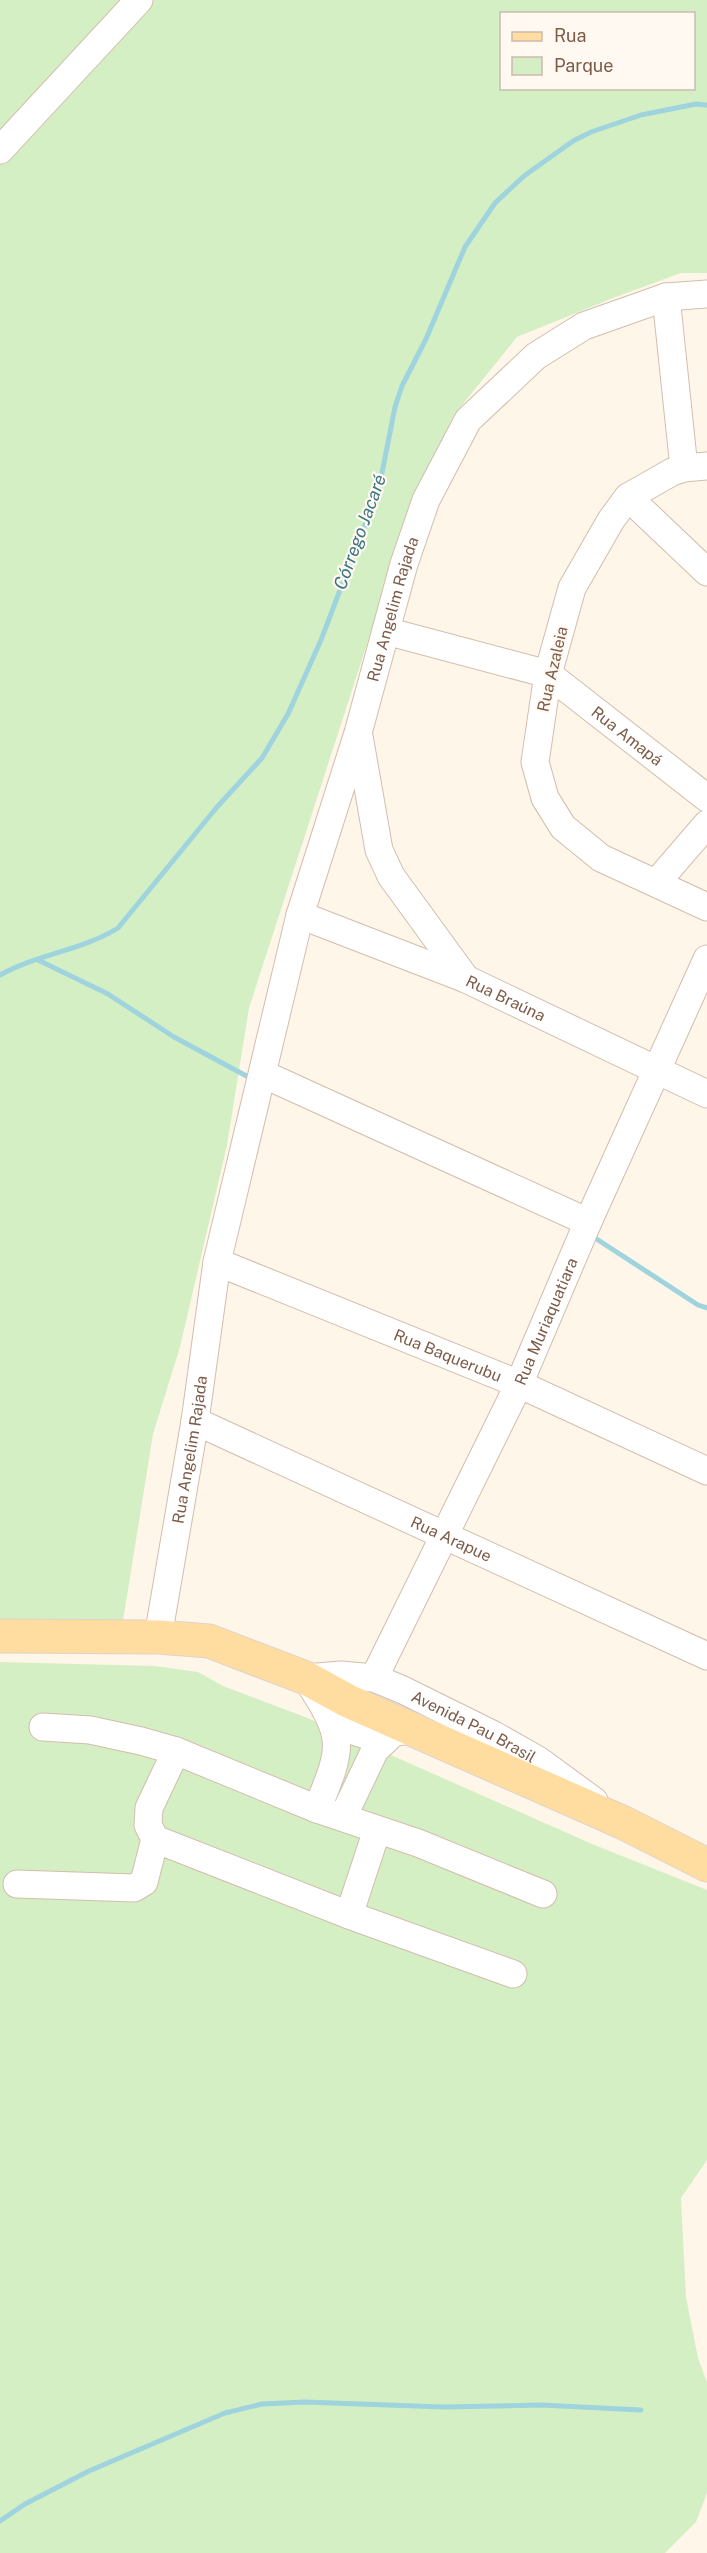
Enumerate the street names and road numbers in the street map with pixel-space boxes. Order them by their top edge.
street label: Rua Angelim Rajada [363,534,423,684]
street label: Rua Azaleia [533,625,572,714]
street label: Rua Amapá [587,702,666,770]
street label: Rua Braúna [463,971,548,1025]
street label: Rua Muriaquatiara [511,1255,582,1388]
street label: Rua Baquerubu [391,1325,504,1386]
street label: Rua Angelim Rajada [169,1374,211,1525]
street label: Rua Arapue [408,1512,495,1566]
street label: Avenida Pau Brasil [408,1687,539,1767]

